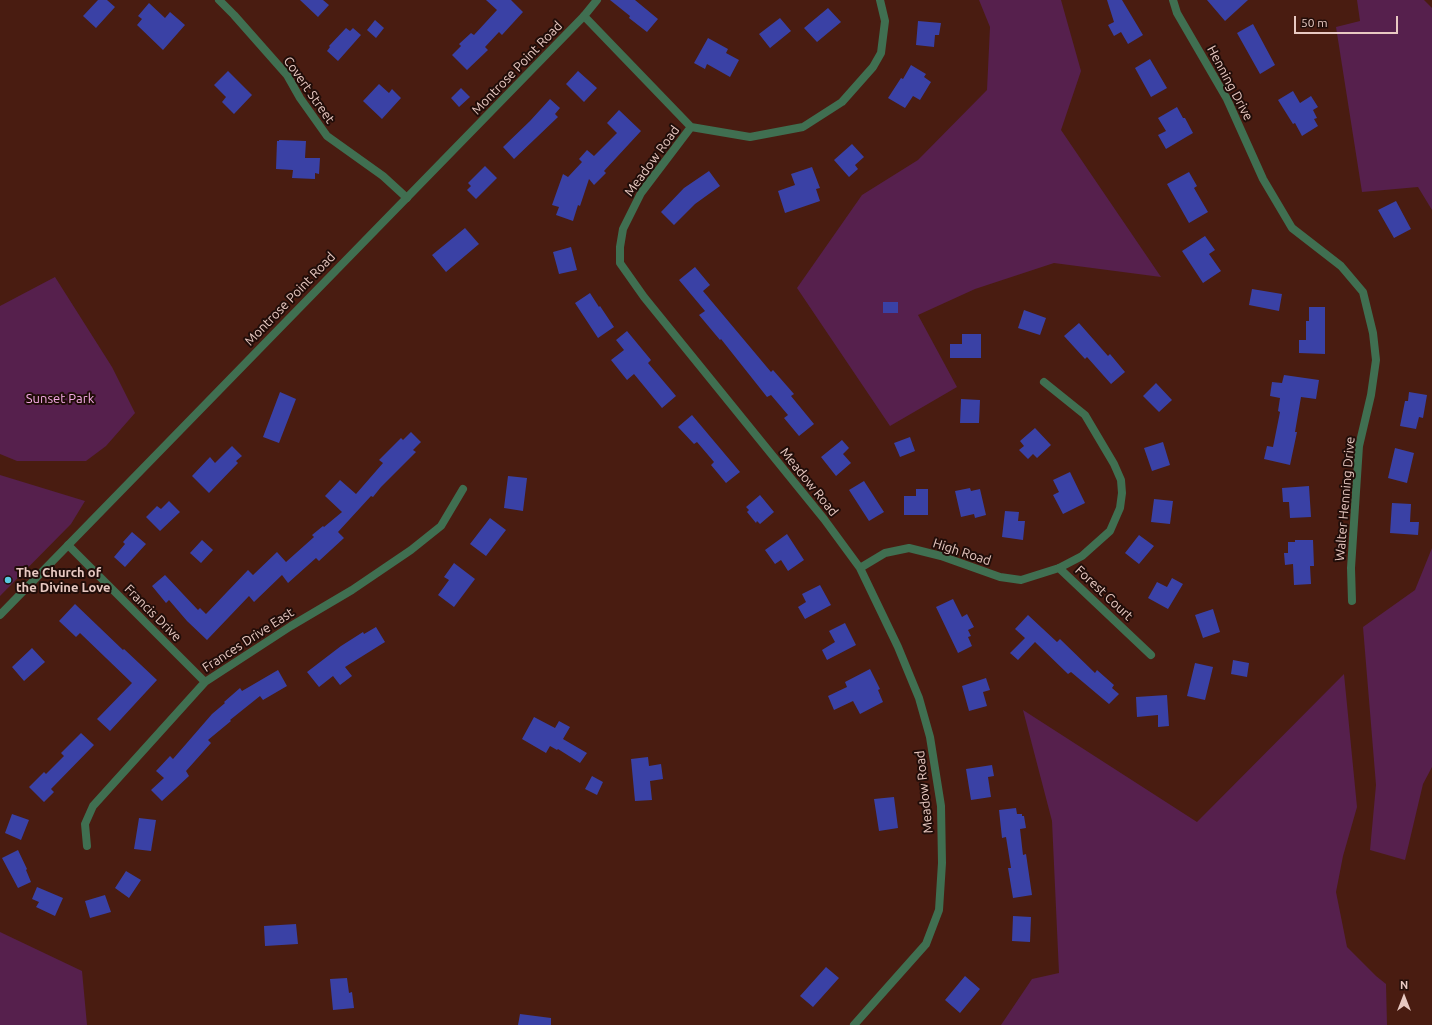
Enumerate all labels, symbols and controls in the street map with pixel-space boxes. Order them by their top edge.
scale bar [1296,8,1400,34]
text: 50 m [1301,16,1328,29]
street label: Montrose Point Road [468,18,566,118]
street label: Henning Drive [1204,43,1256,123]
street label: Covert Street [280,53,338,127]
street label: Meadow Road [621,123,683,199]
street label: Montrose Point Road [241,249,339,349]
park label: Sunset Park [26,391,94,407]
street label: Walter Henning Drive [1332,436,1358,562]
street label: Meadow Road [777,445,841,519]
street label: High Road [931,535,993,569]
street label: Forest Court [1072,562,1136,624]
place label: The Church of the Divine Love [16,565,111,596]
marker: The Church of the Divine Love [3,575,13,585]
street label: Francis Drive [121,581,185,645]
street label: Frances Drive East [199,605,297,675]
street label: Meadow Road [912,750,936,834]
north arrow [1384,977,1424,1017]
text: N [1400,979,1408,991]

